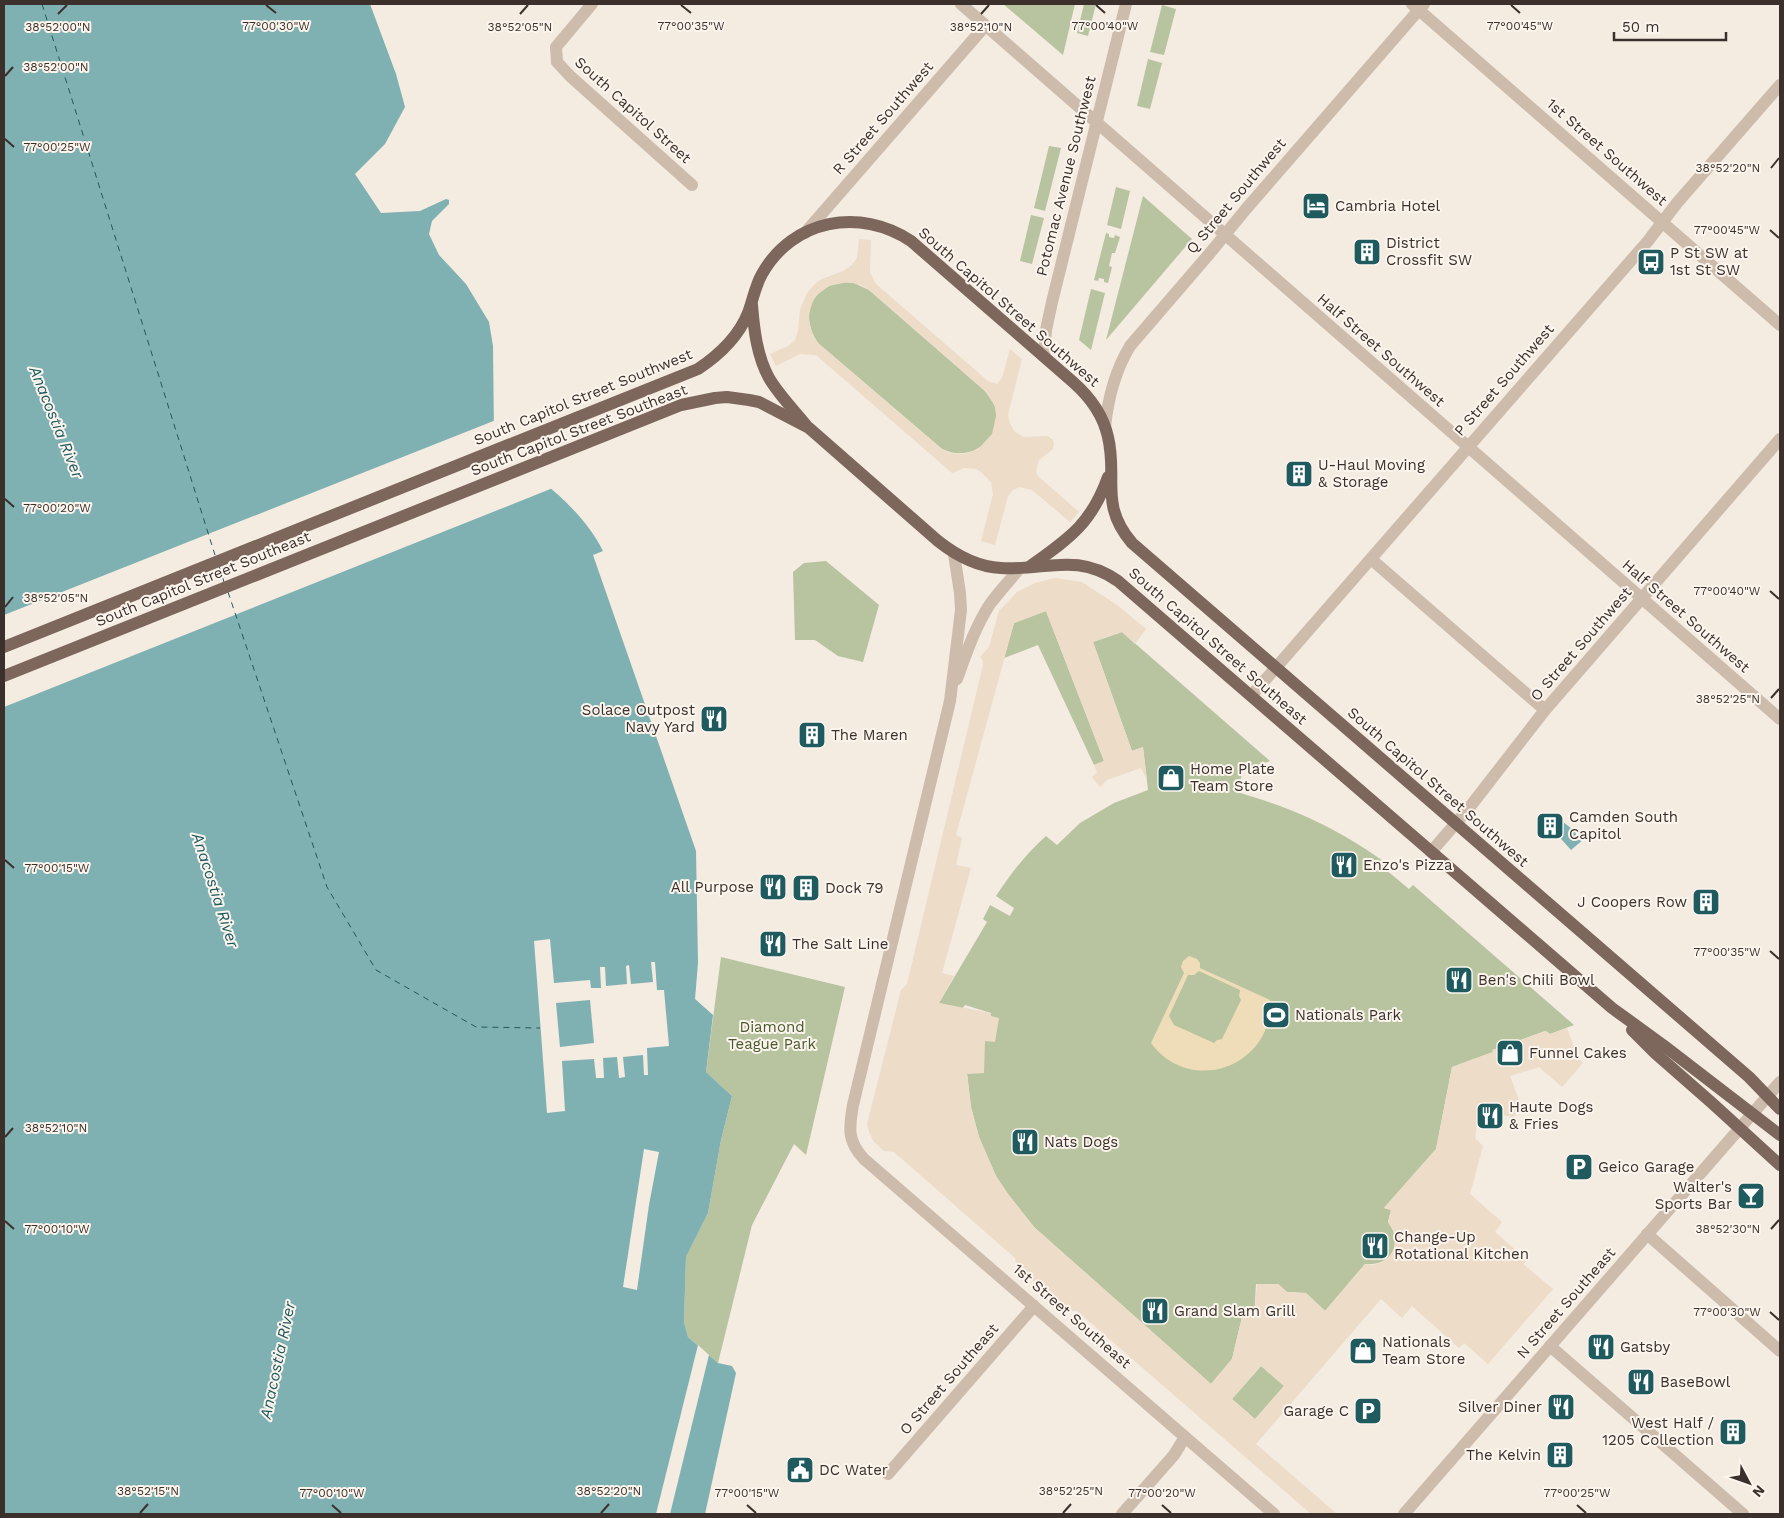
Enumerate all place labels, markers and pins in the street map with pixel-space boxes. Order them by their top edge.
hotel icon: Cambria Hotel [1301,191,1331,221]
place label: Cambria Hotel [1335,197,1441,215]
place label: District Crossfit SW [1386,234,1472,269]
building icon: District Crossfit SW [1352,237,1382,267]
place label: P St SW at 1st St SW [1670,244,1749,279]
bus stop icon: P St SW at 1st St SW [1636,247,1666,277]
place label: U-Haul Moving & Storage [1318,456,1425,491]
building icon: U-Haul Moving & Storage [1284,459,1314,489]
place label: Solace Outpost Navy Yard [582,701,696,736]
restaurant icon: Solace Outpost Navy Yard [699,704,729,734]
building icon: The Maren [797,720,827,750]
place label: The Maren [831,726,908,744]
place label: Home Plate Team Store [1190,760,1275,795]
shop icon: Home Plate Team Store [1156,763,1186,793]
place label: Camden South Capitol [1569,808,1678,843]
building icon: Camden South Capitol [1535,811,1565,841]
restaurant icon: Enzo's Pizza [1329,850,1359,880]
place label: Enzo's Pizza [1363,856,1453,874]
restaurant icon: All Purpose [758,872,788,902]
building icon: Dock 79 [791,873,821,903]
place label: All Purpose [671,878,754,896]
place label: Dock 79 [825,879,884,897]
building icon: J Coopers Row [1691,887,1721,917]
place label: J Coopers Row [1577,893,1687,911]
restaurant icon: The Salt Line [758,929,788,959]
place label: The Salt Line [792,935,888,953]
restaurant icon: Ben's Chili Bowl [1444,965,1474,995]
place label: Ben's Chili Bowl [1478,971,1595,989]
sports icon: Nationals Park [1261,1000,1291,1030]
place label: Nationals Park [1295,1006,1402,1024]
shop icon: Funnel Cakes [1495,1038,1525,1068]
place label: Funnel Cakes [1529,1044,1627,1062]
place label: Haute Dogs & Fries [1509,1098,1594,1133]
restaurant icon: Haute Dogs & Fries [1475,1101,1505,1131]
restaurant icon: Nats Dogs [1010,1127,1040,1157]
place label: Nats Dogs [1044,1133,1118,1151]
parking icon: Geico Garage [1564,1152,1594,1182]
place label: Geico Garage [1598,1158,1694,1176]
place label: Walter's Sports Bar [1655,1178,1732,1213]
bar icon: Walter's Sports Bar [1736,1181,1766,1211]
place label: Change-Up Rotational Kitchen [1394,1228,1529,1263]
restaurant icon: Change-Up Rotational Kitchen [1360,1231,1390,1261]
restaurant icon: Grand Slam Grill [1140,1296,1170,1326]
place label: Grand Slam Grill [1174,1302,1296,1320]
restaurant icon: Gatsby [1586,1332,1616,1362]
place label: Nationals Team Store [1382,1333,1465,1368]
shop icon: Nationals Team Store [1348,1336,1378,1366]
place label: Gatsby [1620,1338,1670,1356]
restaurant icon: BaseBowl [1626,1367,1656,1397]
place label: BaseBowl [1660,1373,1731,1391]
restaurant icon: Silver Diner [1546,1392,1576,1422]
parking icon: Garage C [1353,1396,1383,1426]
place label: Silver Diner [1458,1398,1542,1416]
place label: Garage C [1283,1402,1349,1420]
place label: West Half / 1205 Collection [1602,1414,1714,1449]
building icon: West Half / 1205 Collection [1718,1417,1748,1447]
building icon: The Kelvin [1545,1440,1575,1470]
place label: The Kelvin [1466,1446,1541,1464]
public building icon: DC Water [785,1455,815,1485]
place label: DC Water [819,1461,888,1479]

